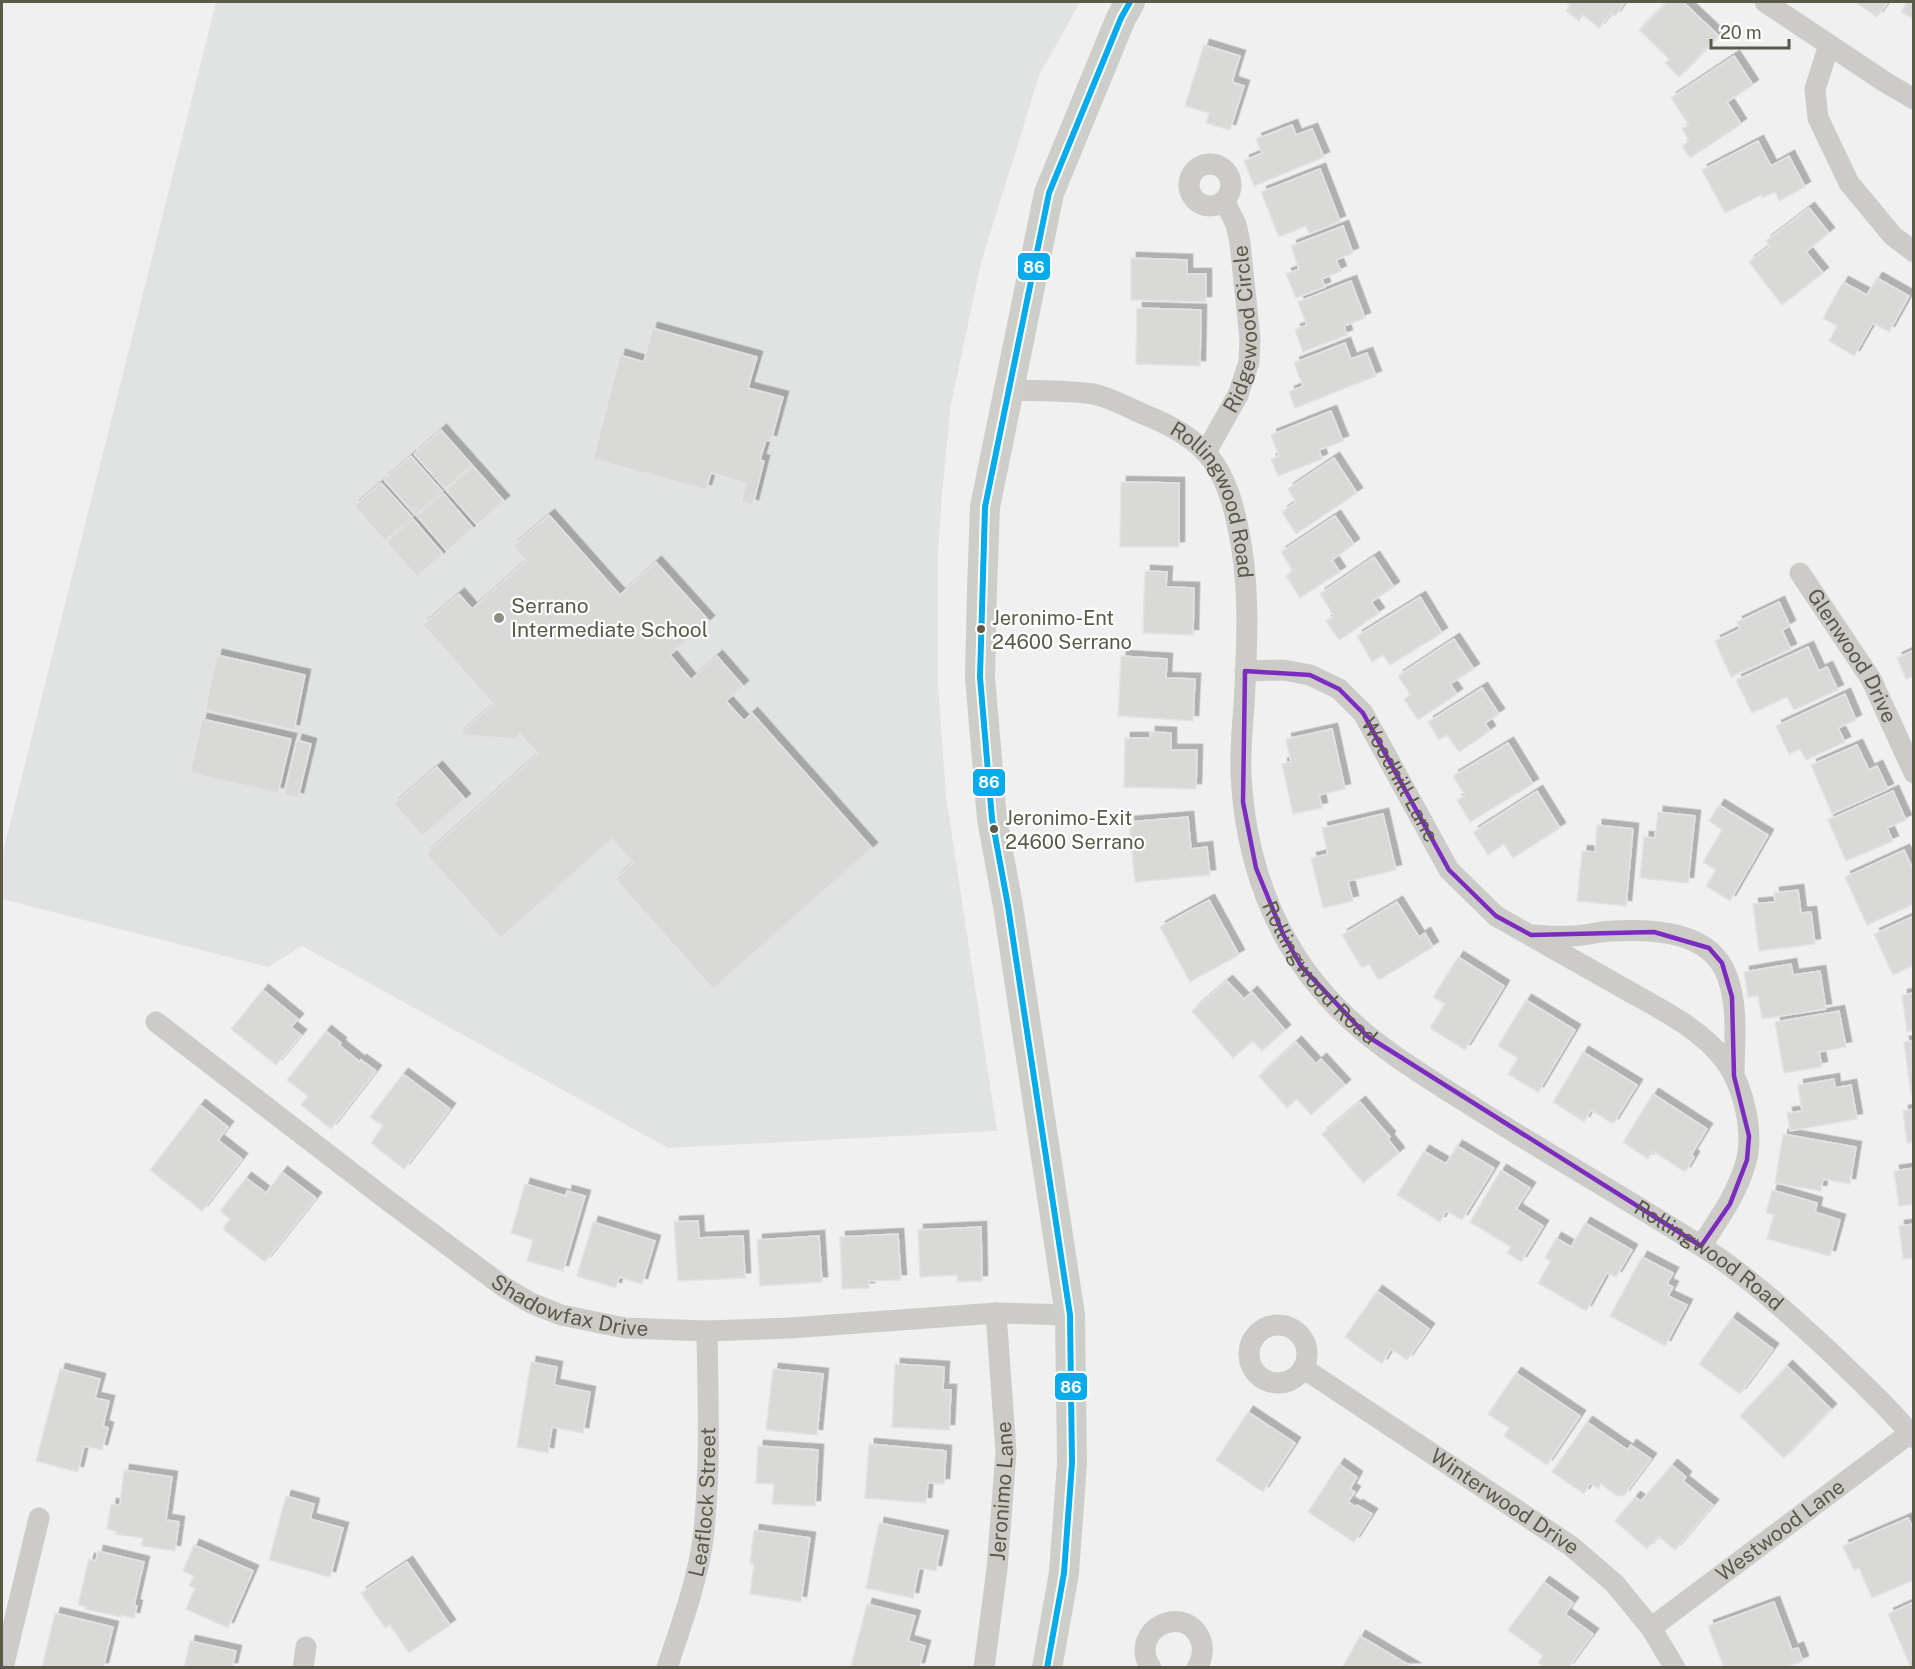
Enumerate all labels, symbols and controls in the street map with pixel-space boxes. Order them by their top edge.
scale bar [1711,12,1789,50]
text: 20 m [1720,22,1762,43]
street label: Ridgewood Circle [1217,244,1262,417]
line badge: 86 [1017,252,1051,281]
text: 86 [1023,258,1045,277]
street label: Rollingwood Road [1166,416,1258,579]
street label: Glenwood Drive [1802,584,1902,727]
place label: Serrano Intermediate School [511,593,708,642]
place label: Jeronimo-Ent 24600 Serrano [992,606,1132,654]
marker: Serrano Intermediate School [492,611,506,625]
marker: Jeronimo-Ent 24600 Serrano [975,623,987,635]
street label: Woodhill Lane [1356,713,1444,846]
line badge: 86 [972,768,1006,797]
text: 86 [978,773,1000,792]
place label: Jeronimo-Exit 24600 Serrano [1005,806,1145,854]
marker: Jeronimo-Exit 24600 Serrano [988,823,1000,835]
street label: Rollingwood Road [1257,897,1382,1050]
street label: Rollingwood Road [1630,1195,1789,1316]
street label: Shadowfax Drive [486,1269,649,1341]
line badge: 86 [1054,1372,1088,1401]
text: 86 [1060,1378,1082,1397]
street label: Jeronimo Lane [985,1420,1018,1562]
street label: Leaflock Street [683,1427,720,1579]
street label: Winterwood Drive [1426,1443,1585,1560]
street label: Westwood Lane [1711,1474,1849,1587]

